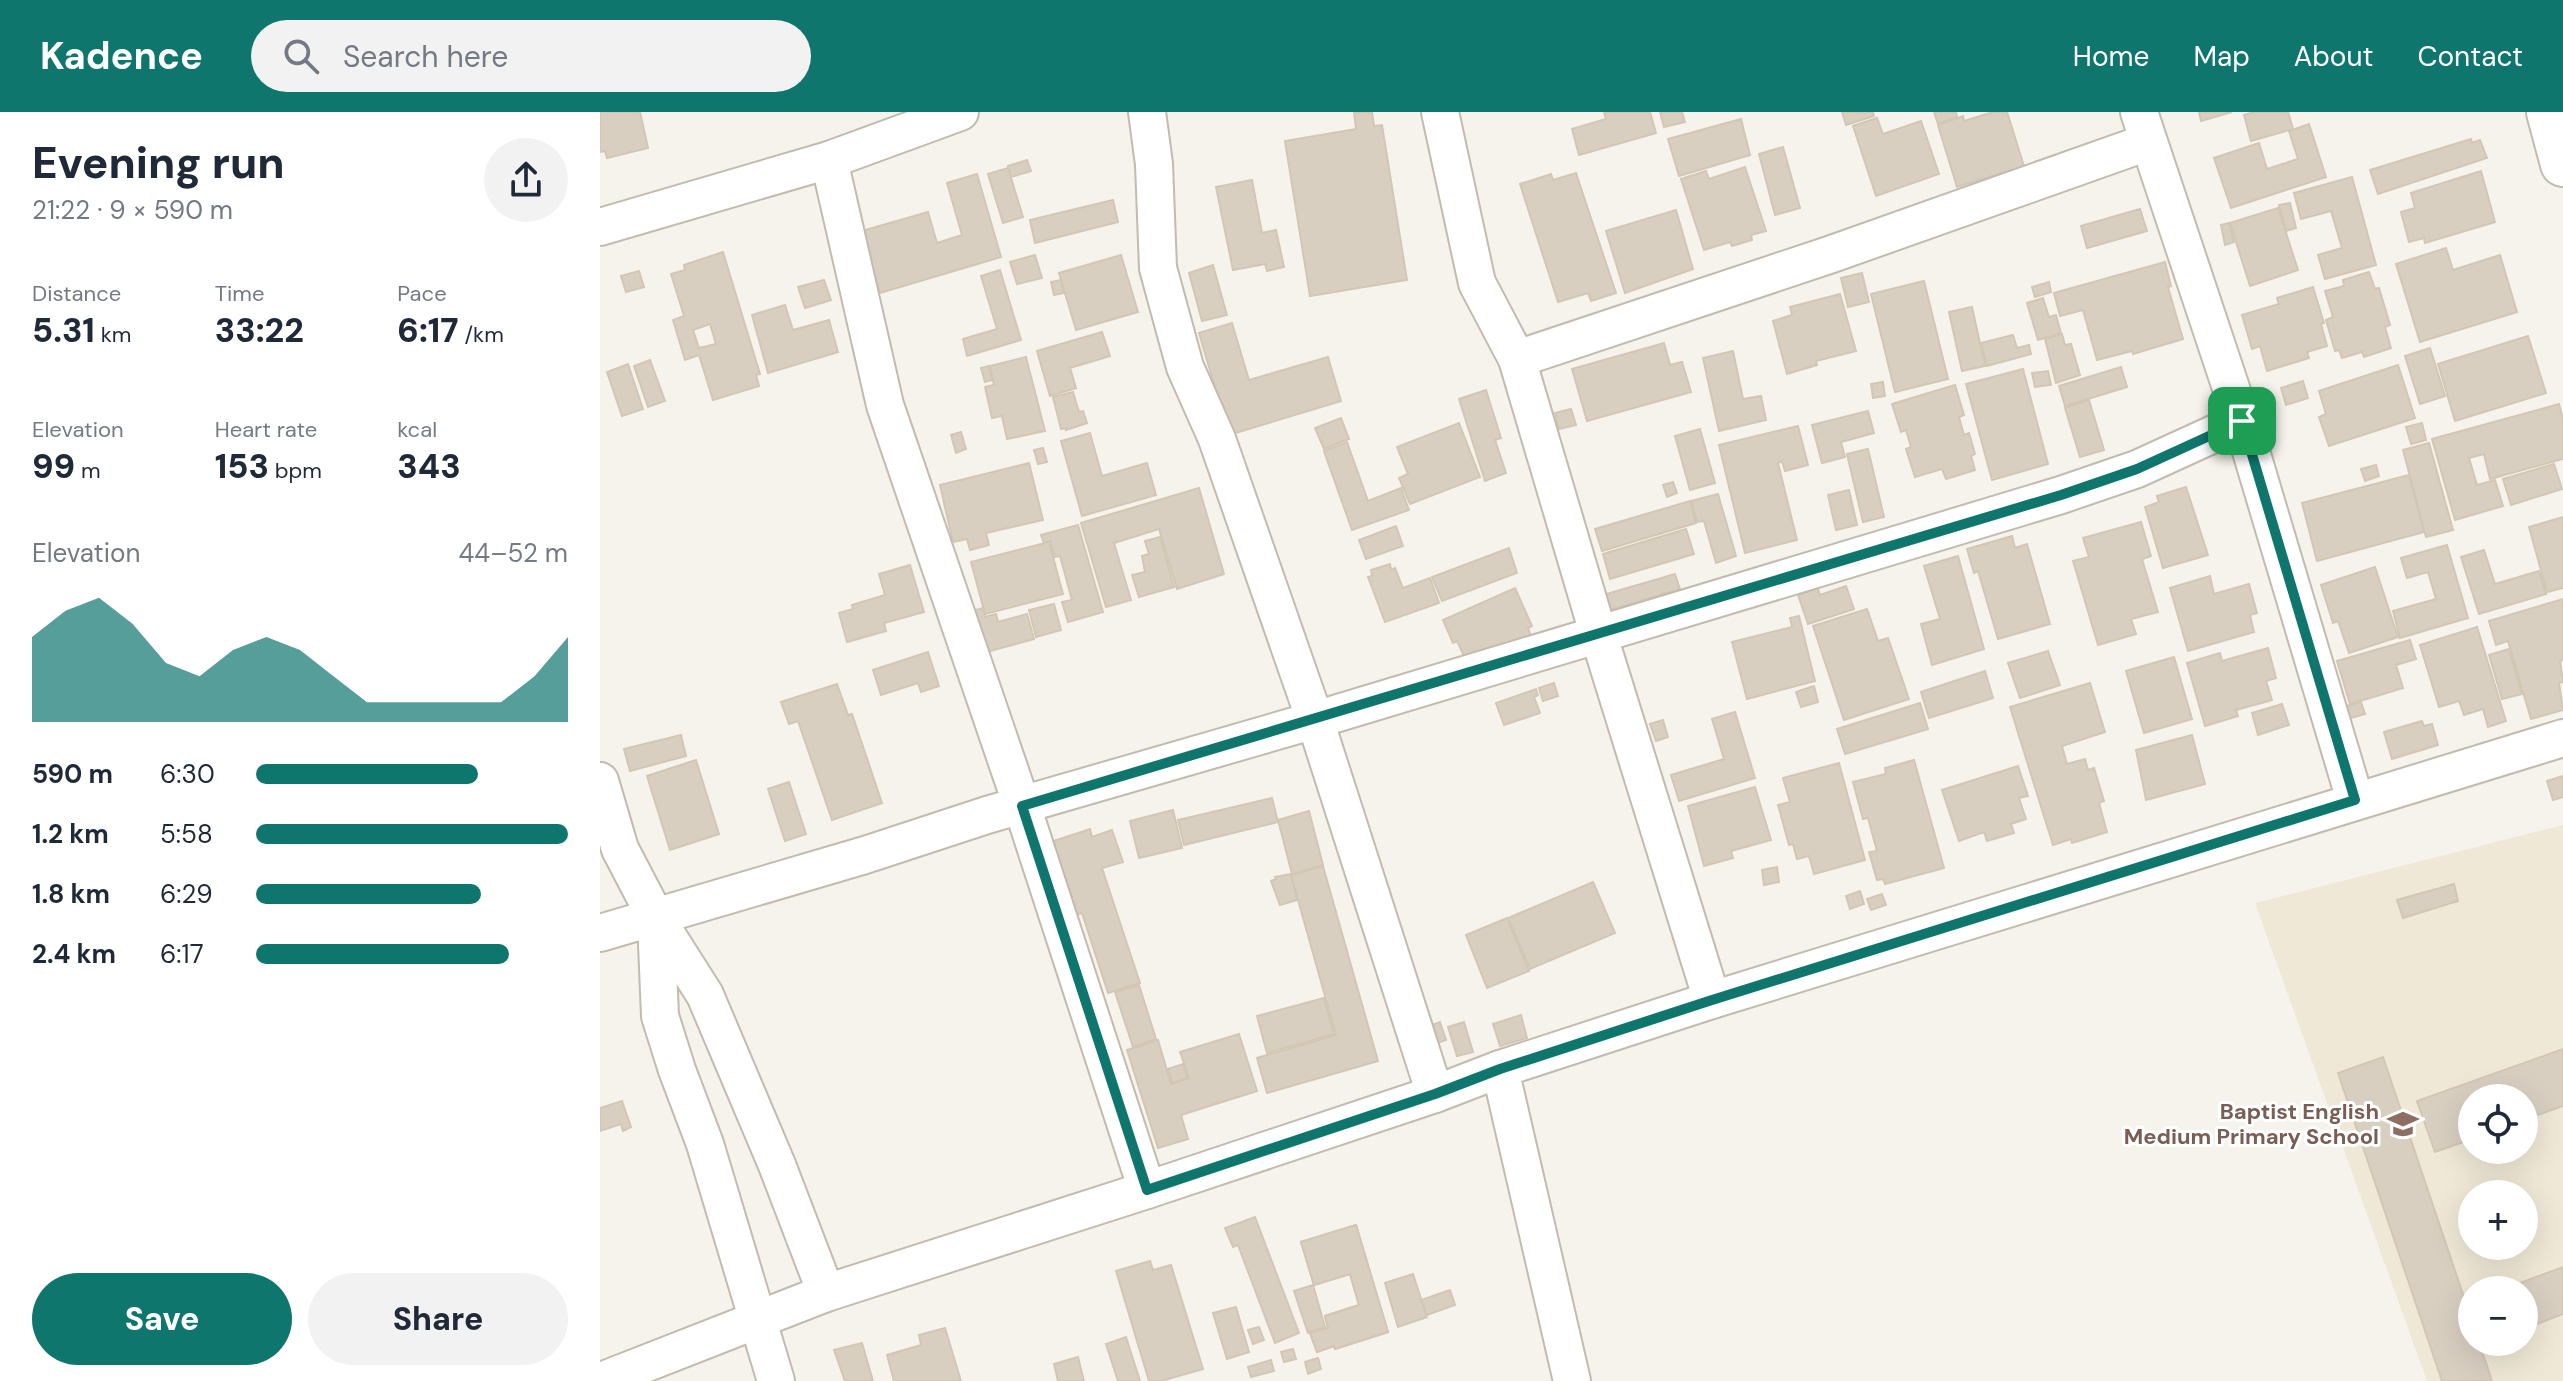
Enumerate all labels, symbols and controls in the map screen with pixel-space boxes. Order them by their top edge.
search box [251,20,811,92]
text: Kadence [40,31,203,81]
icon: search [279,34,323,78]
text: Search here [343,37,508,76]
text: Home [2073,38,2149,75]
text: Map [2193,38,2250,75]
text: About [2294,38,2373,75]
text: Contact [2417,38,2523,75]
text: Evening run [32,134,285,192]
button: share [484,138,568,222]
text: 21:22 · 9 × 590 m [32,193,233,227]
text: Distance [32,279,121,308]
text: Time [215,279,264,308]
text: Pace [397,279,447,308]
text: 5.31 [32,308,95,353]
text: 33:22 [215,308,304,353]
text: 6:17 [397,308,459,353]
text: km [95,320,131,349]
text: /km [459,320,504,349]
pin [2208,387,2276,455]
icon: arrive [2220,399,2264,443]
text: Elevation [32,415,124,444]
text: Heart rate [215,415,317,444]
text: kcal [397,415,437,444]
text: 99 [32,444,75,489]
text: 153 [215,444,269,489]
text: 343 [397,444,461,489]
text: m [75,456,101,485]
text: bpm [269,456,322,485]
text: Elevation [32,536,140,570]
text: 44–52 m [459,536,568,570]
text: 590 m [32,757,113,791]
text: 6:30 [160,757,215,791]
text: 1.2 km [32,817,109,851]
text: 5:58 [160,817,213,851]
text: 1.8 km [32,877,110,911]
text: 6:29 [160,877,213,911]
text: 2.4 km [32,937,116,971]
text: 6:17 [160,937,204,971]
map controls [2458,1084,2538,1356]
button: locate [2458,1084,2538,1164]
place label: Baptist English Medium Primary School [2124,1097,2379,1151]
school or university icon: Baptist English Medium Primary School [2386,1107,2420,1141]
button: + [2458,1180,2538,1260]
button: Save [32,1273,292,1365]
button: Share [308,1273,568,1365]
button: − [2458,1276,2538,1356]

